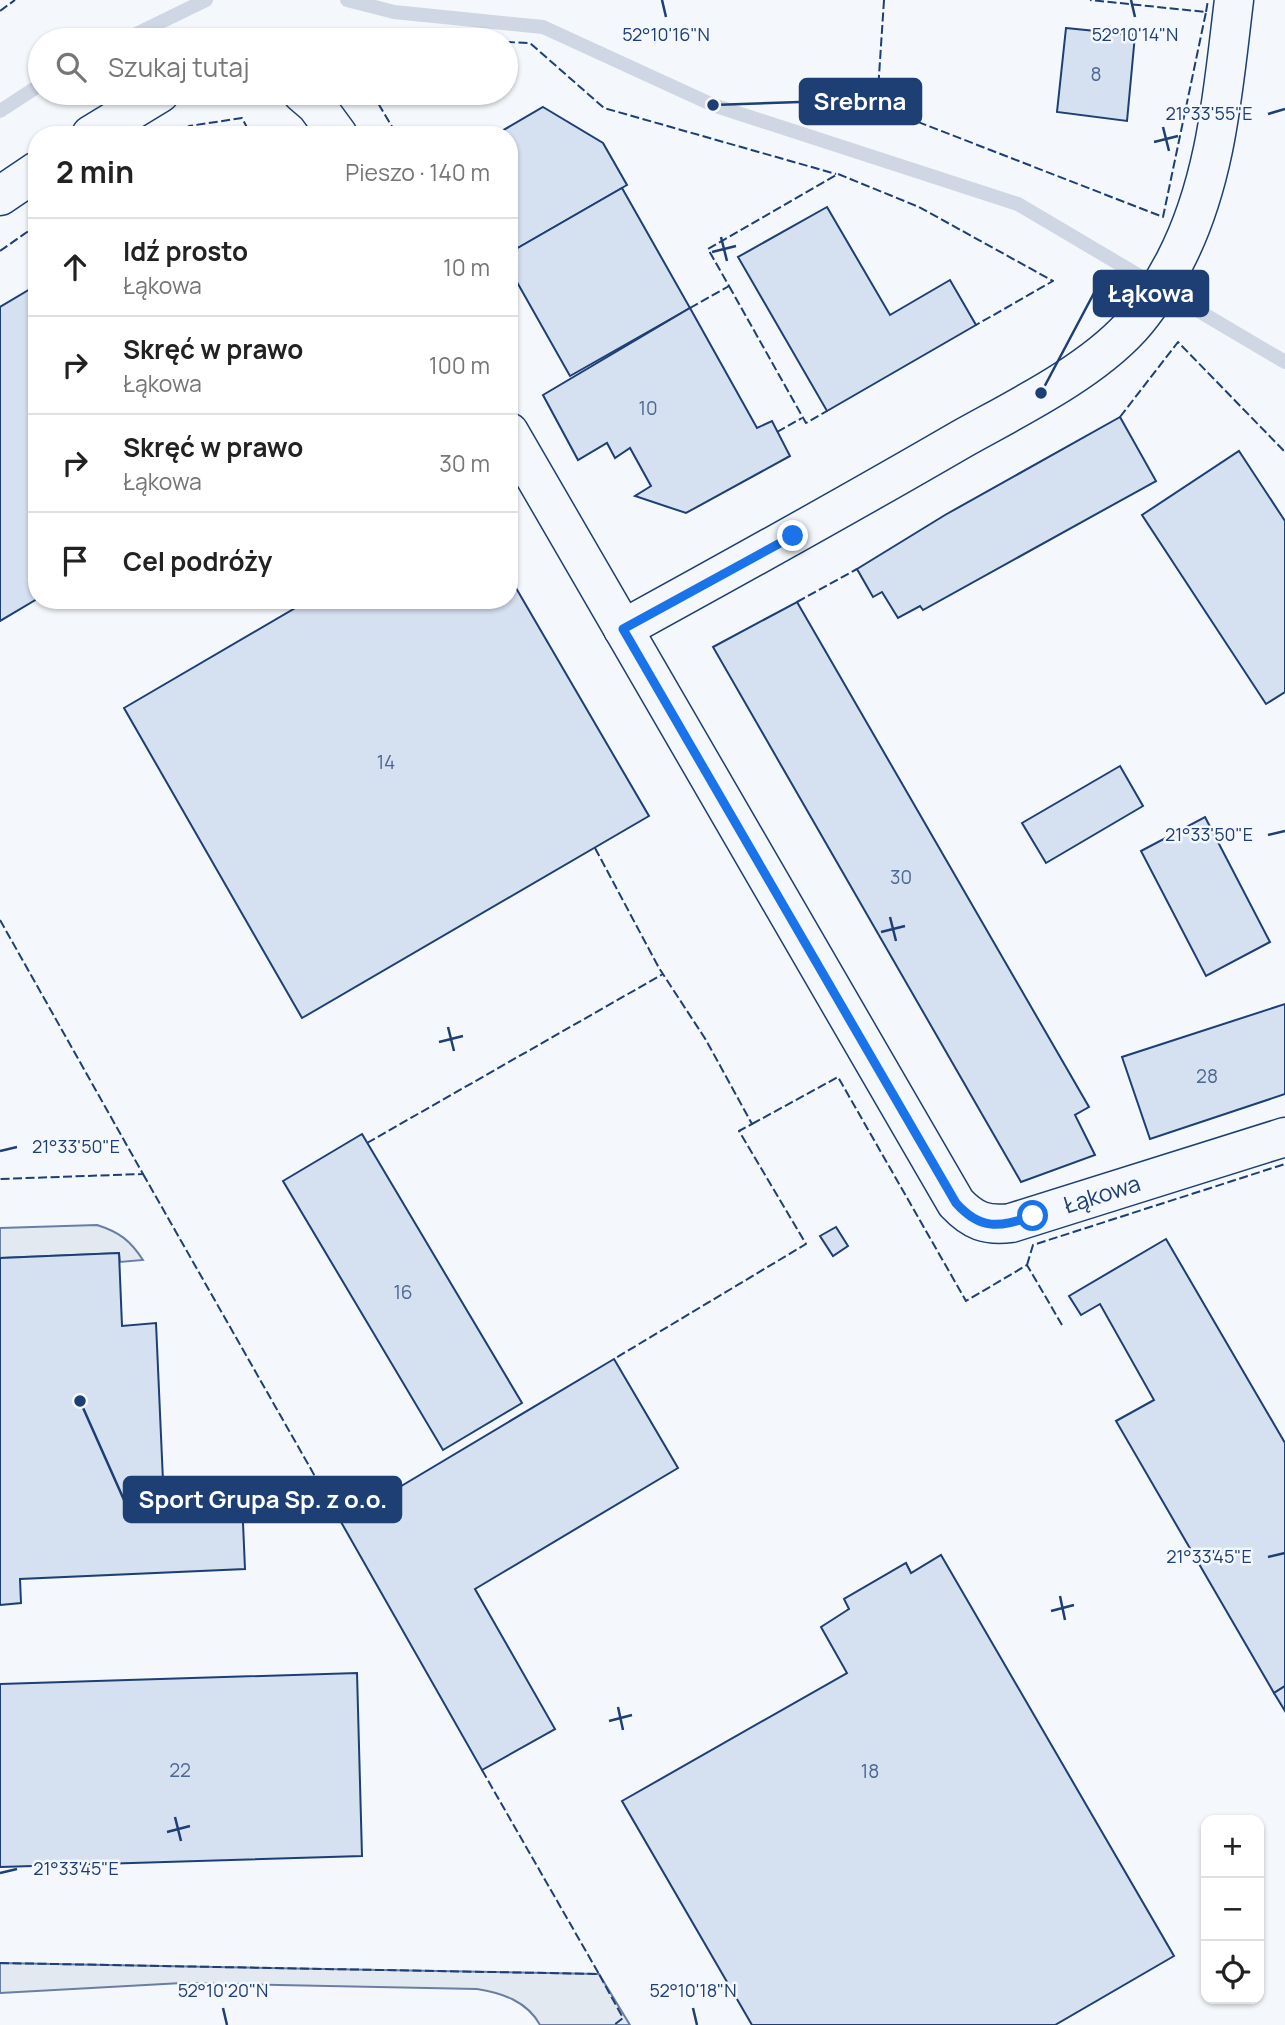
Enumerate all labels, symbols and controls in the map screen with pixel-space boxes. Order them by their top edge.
text: 52°10'16"N [622,22,710,46]
text: 52°10'14"N [1092,22,1178,46]
search box [28,28,518,105]
icon: search [52,48,90,86]
text: Szukaj tutaj [108,49,250,85]
house number: 8 [1090,61,1102,87]
callout: Srebrna [800,79,921,124]
text: Srebrna [814,84,906,117]
text: 21°33'55"E [1165,101,1253,125]
text: 2 min [56,151,134,192]
text: Pieszo · 140 m [345,156,490,188]
text: Idź prosto [123,233,248,269]
icon: ahead [56,248,94,286]
text: 10 m [443,251,490,283]
text: Łąkowa [123,269,202,301]
callout: Łąkowa [1094,271,1208,316]
text: Łąkowa [1108,276,1194,309]
text: Skręć w prawo [123,331,303,367]
icon: right [56,346,94,384]
text: 100 m [429,349,490,381]
text: Łąkowa [123,367,202,399]
house number: 10 [638,395,658,421]
text: Skręć w prawo [123,429,303,465]
icon: right [56,444,94,482]
text: 30 m [439,447,490,479]
text: Łąkowa [123,465,202,497]
route end [777,520,808,551]
icon: arrive [56,542,94,580]
text: Cel podróży [123,543,272,579]
house number: 14 [377,749,395,775]
text: 21°33'50"E [1165,822,1253,846]
house number: 30 [890,864,912,890]
house number: 28 [1196,1063,1218,1089]
text: 21°33'50"E [32,1134,120,1158]
street label: Łąkowa [1059,1166,1144,1221]
route start [1017,1200,1048,1231]
house number: 16 [393,1279,413,1305]
callout: Sport Grupa Sp. z o.o. [124,1477,401,1522]
text: Sport Grupa Sp. z o.o. [139,1482,387,1515]
text: 21°33'45"E [1166,1544,1252,1568]
house number: 22 [169,1757,191,1783]
house number: 18 [861,1758,879,1784]
map controls [1201,1815,1264,2004]
button: + [1201,1815,1264,1878]
text: 21°33'45"E [33,1856,119,1880]
button: − [1201,1878,1264,1941]
button: locate [1201,1941,1264,2004]
text: 52°10'20"N [178,1978,268,2002]
text: 52°10'18"N [650,1978,736,2002]

